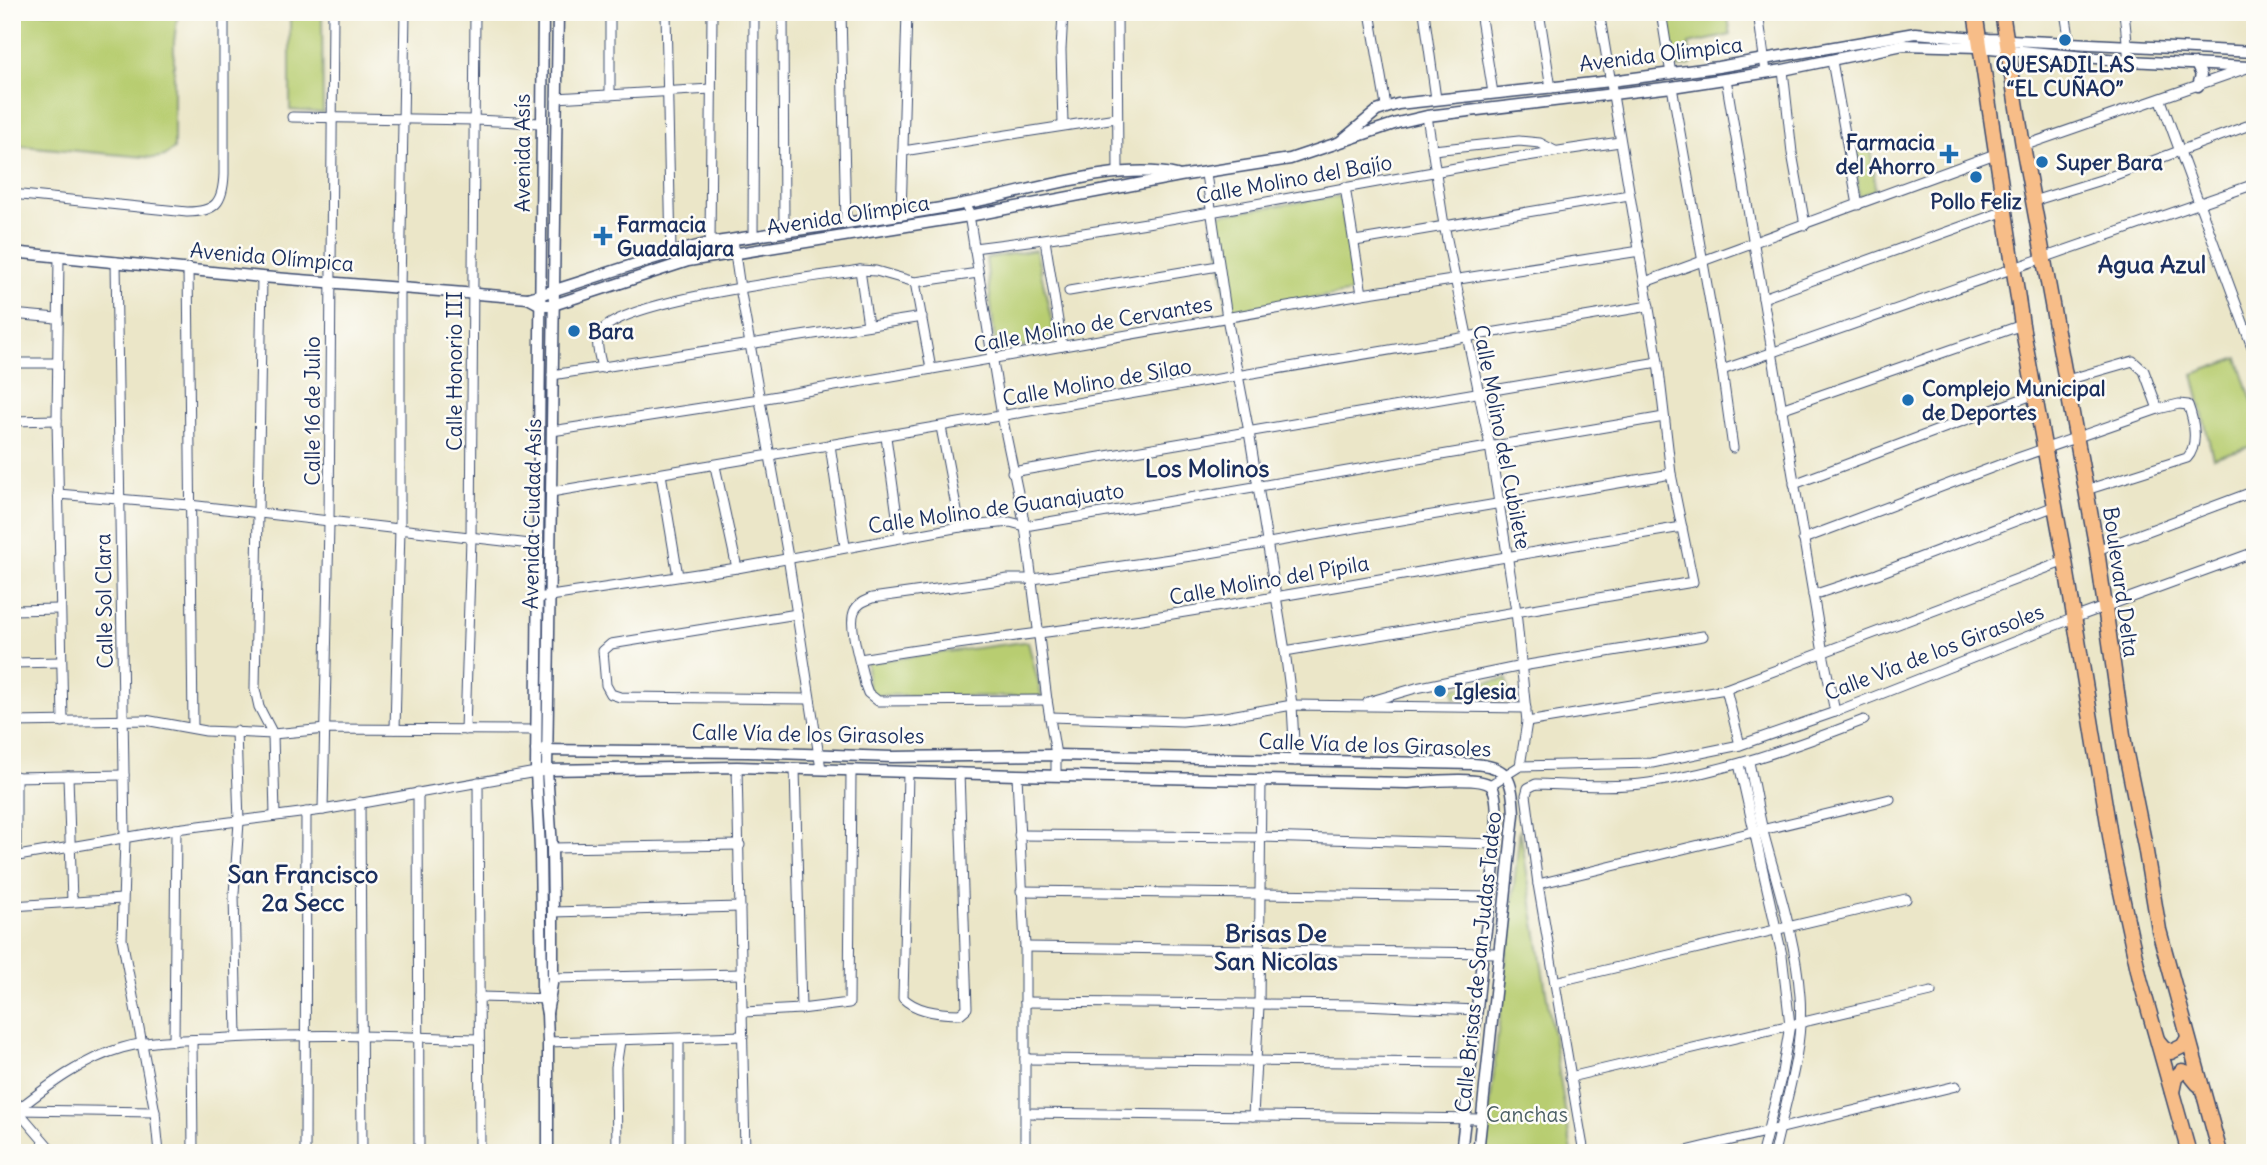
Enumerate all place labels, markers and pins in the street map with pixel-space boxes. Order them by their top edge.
marker: QUESADILLAS “EL CUÑAO” [2057,32,2073,48]
place label: QUESADILLAS “EL CUÑAO” [1995,51,2135,102]
place label: Farmacia del Ahorro [1836,129,1935,180]
marker: Farmacia del Ahorro [1941,146,1957,162]
place label: Super Bara [2056,149,2163,176]
marker: Super Bara [2034,154,2050,170]
marker: Pollo Feliz [1968,169,1984,185]
place label: Pollo Feliz [1930,188,2022,215]
place label: Farmacia Guadalajara [617,211,734,262]
marker: Farmacia Guadalajara [595,228,611,244]
place label: Bara [588,318,634,345]
marker: Bara [566,323,582,339]
place label: Complejo Municipal de Deportes [1922,375,2105,426]
marker: Complejo Municipal de Deportes [1900,392,1916,408]
place label: Iglesia [1454,678,1517,705]
marker: Iglesia [1432,683,1448,699]

